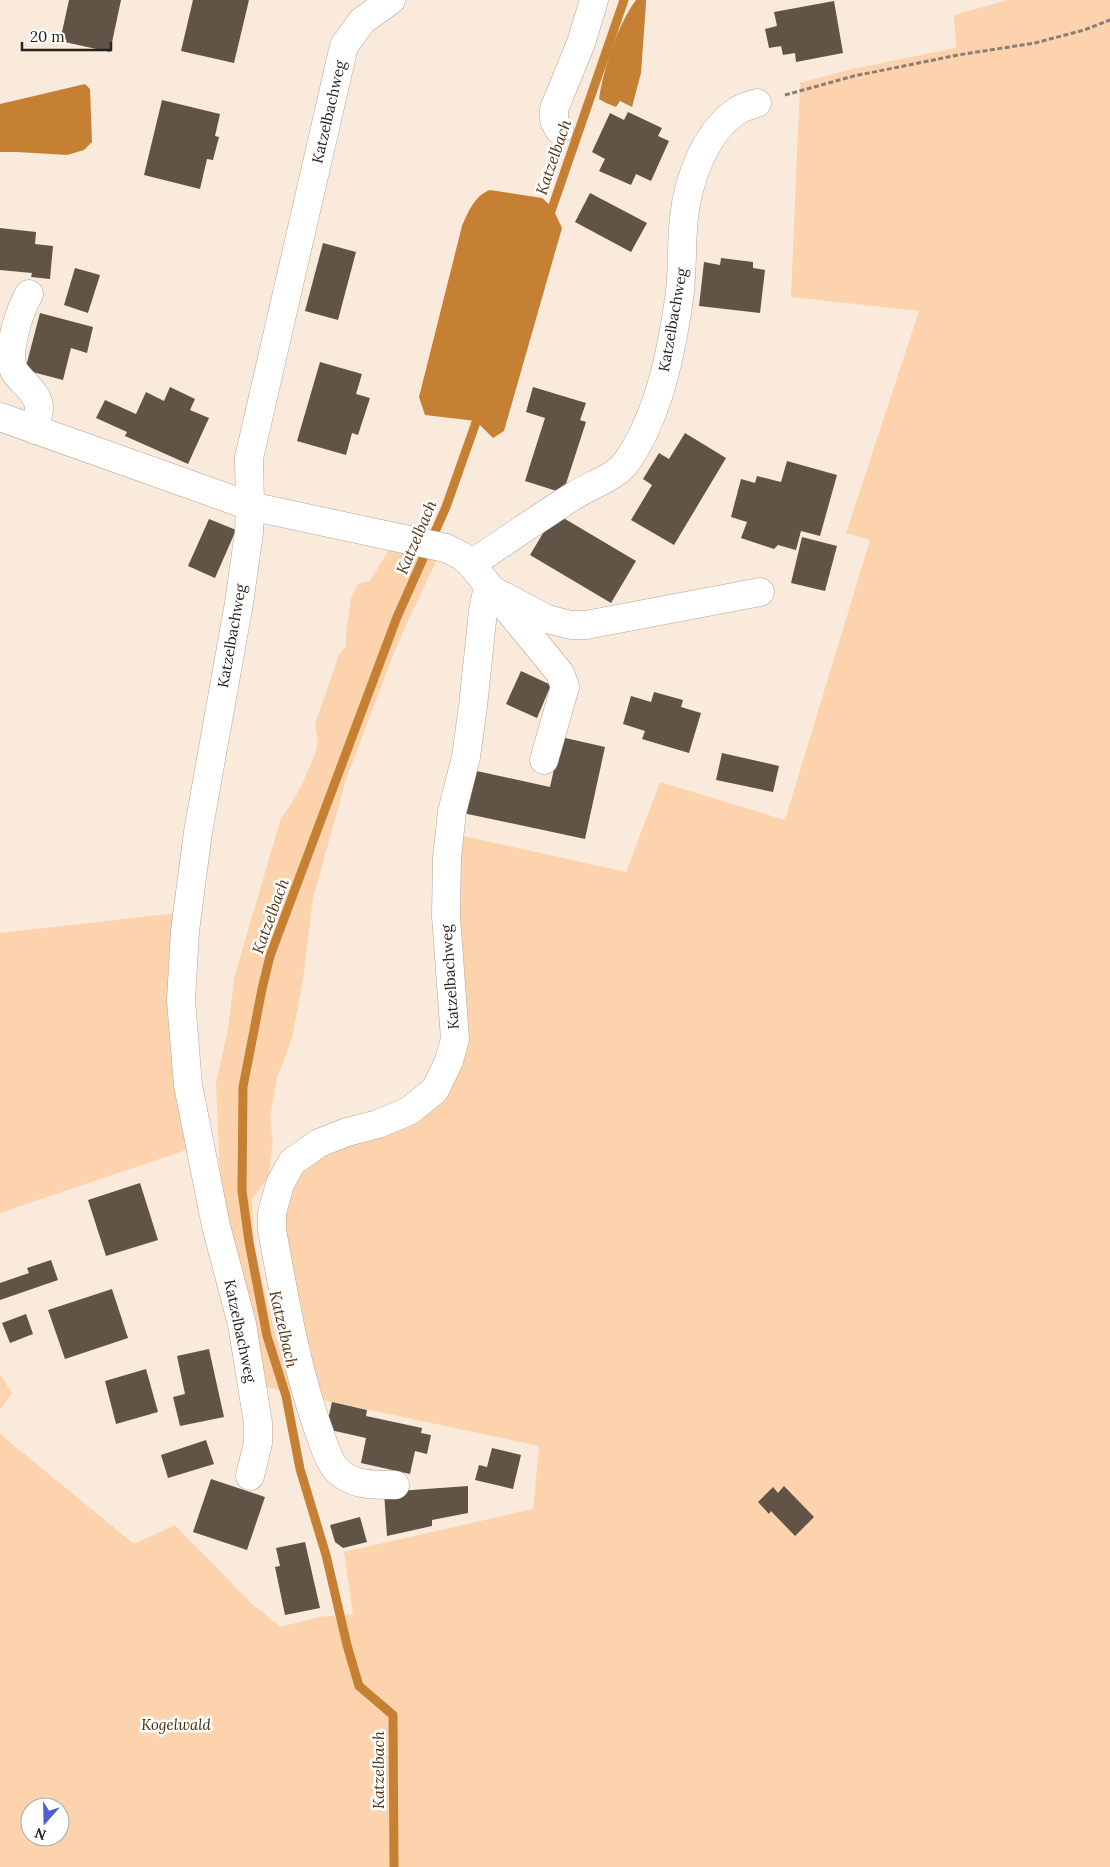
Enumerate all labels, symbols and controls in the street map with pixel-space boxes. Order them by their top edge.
scale bar [22,20,111,52]
text: 20 m [30,27,65,46]
street label: Katzelbachweg [307,58,350,165]
water label: Katzelbach [531,117,575,197]
street label: Katzelbachweg [654,266,691,373]
water label: Katzelbach [391,497,441,577]
street label: Katzelbachweg [213,582,250,689]
water label: Katzelbach [247,876,293,956]
street label: Katzelbachweg [436,923,463,1030]
street label: Katzelbachweg [220,1278,261,1385]
water label: Katzelbach [265,1289,303,1369]
park label: Kogelwald [141,1715,211,1734]
water label: Katzelbach [368,1731,388,1809]
north arrow [20,1797,70,1847]
text: N [32,1824,49,1845]

